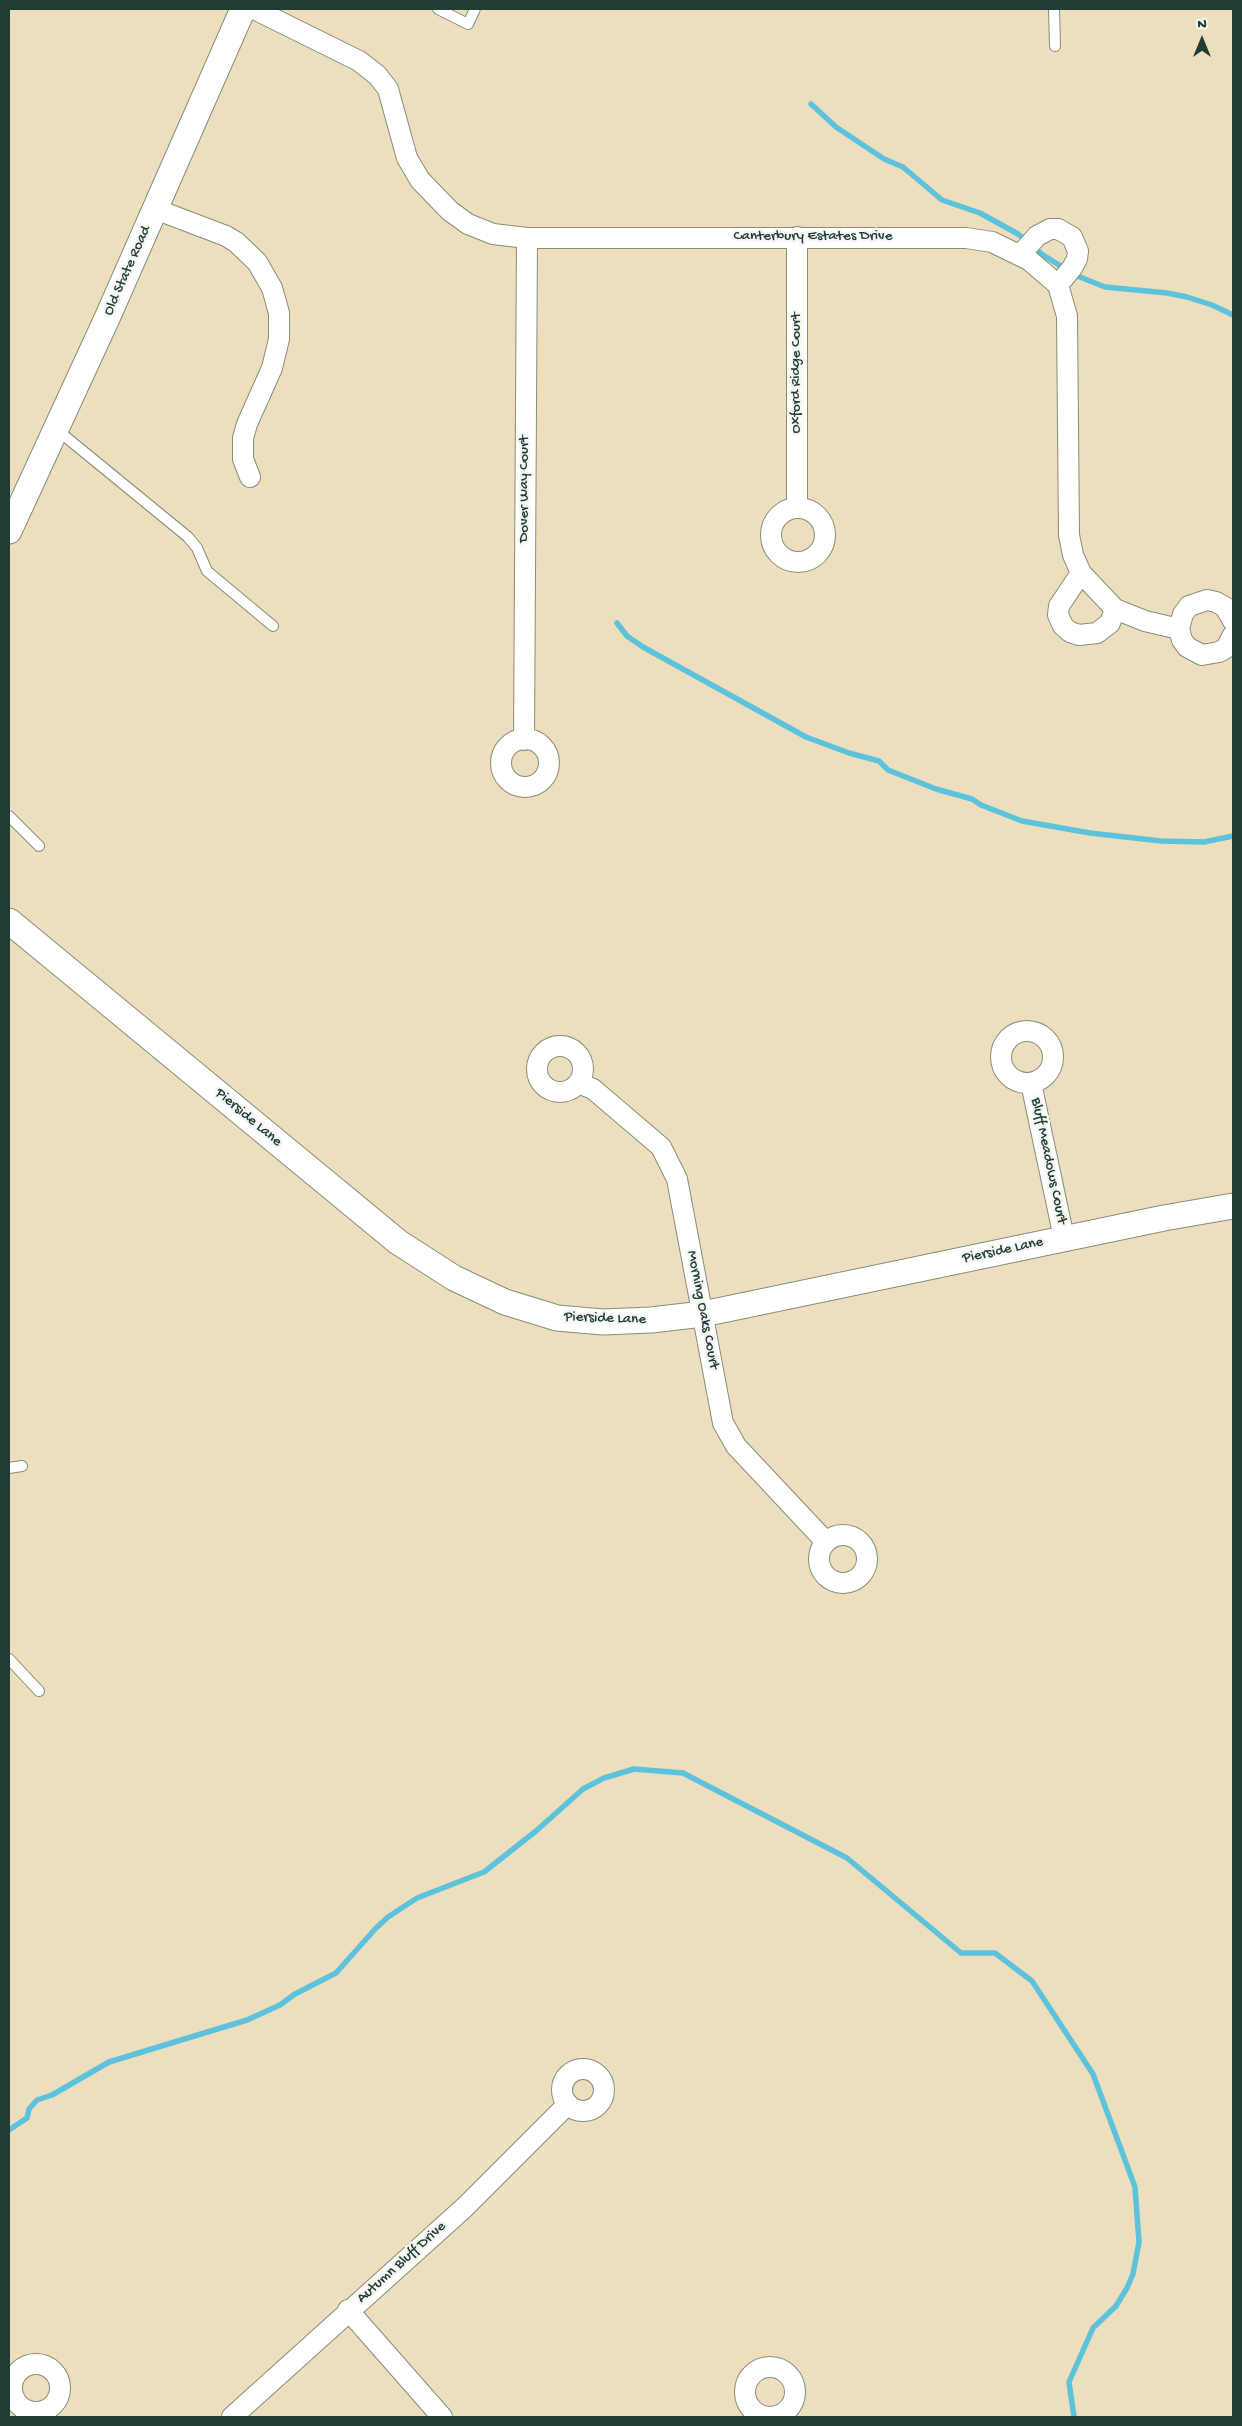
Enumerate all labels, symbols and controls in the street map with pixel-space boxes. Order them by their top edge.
north arrow [1177,15,1227,65]
text: N [1197,16,1207,33]
street label: Old State Road [100,223,156,319]
street label: Canterbury Estates Drive [734,228,892,246]
street label: Oxford Ridge Court [788,312,806,434]
street label: Dover Way Court [516,435,534,543]
street label: Pierside Lane [211,1085,285,1151]
street label: Bluff Meadows Court [1026,1096,1070,1226]
street label: Pierside Lane [961,1234,1045,1268]
street label: Morning Oaks Court [682,1249,722,1371]
street label: Pierside Lane [564,1309,646,1329]
street label: Autumn Bluff Drive [354,2218,450,2308]

